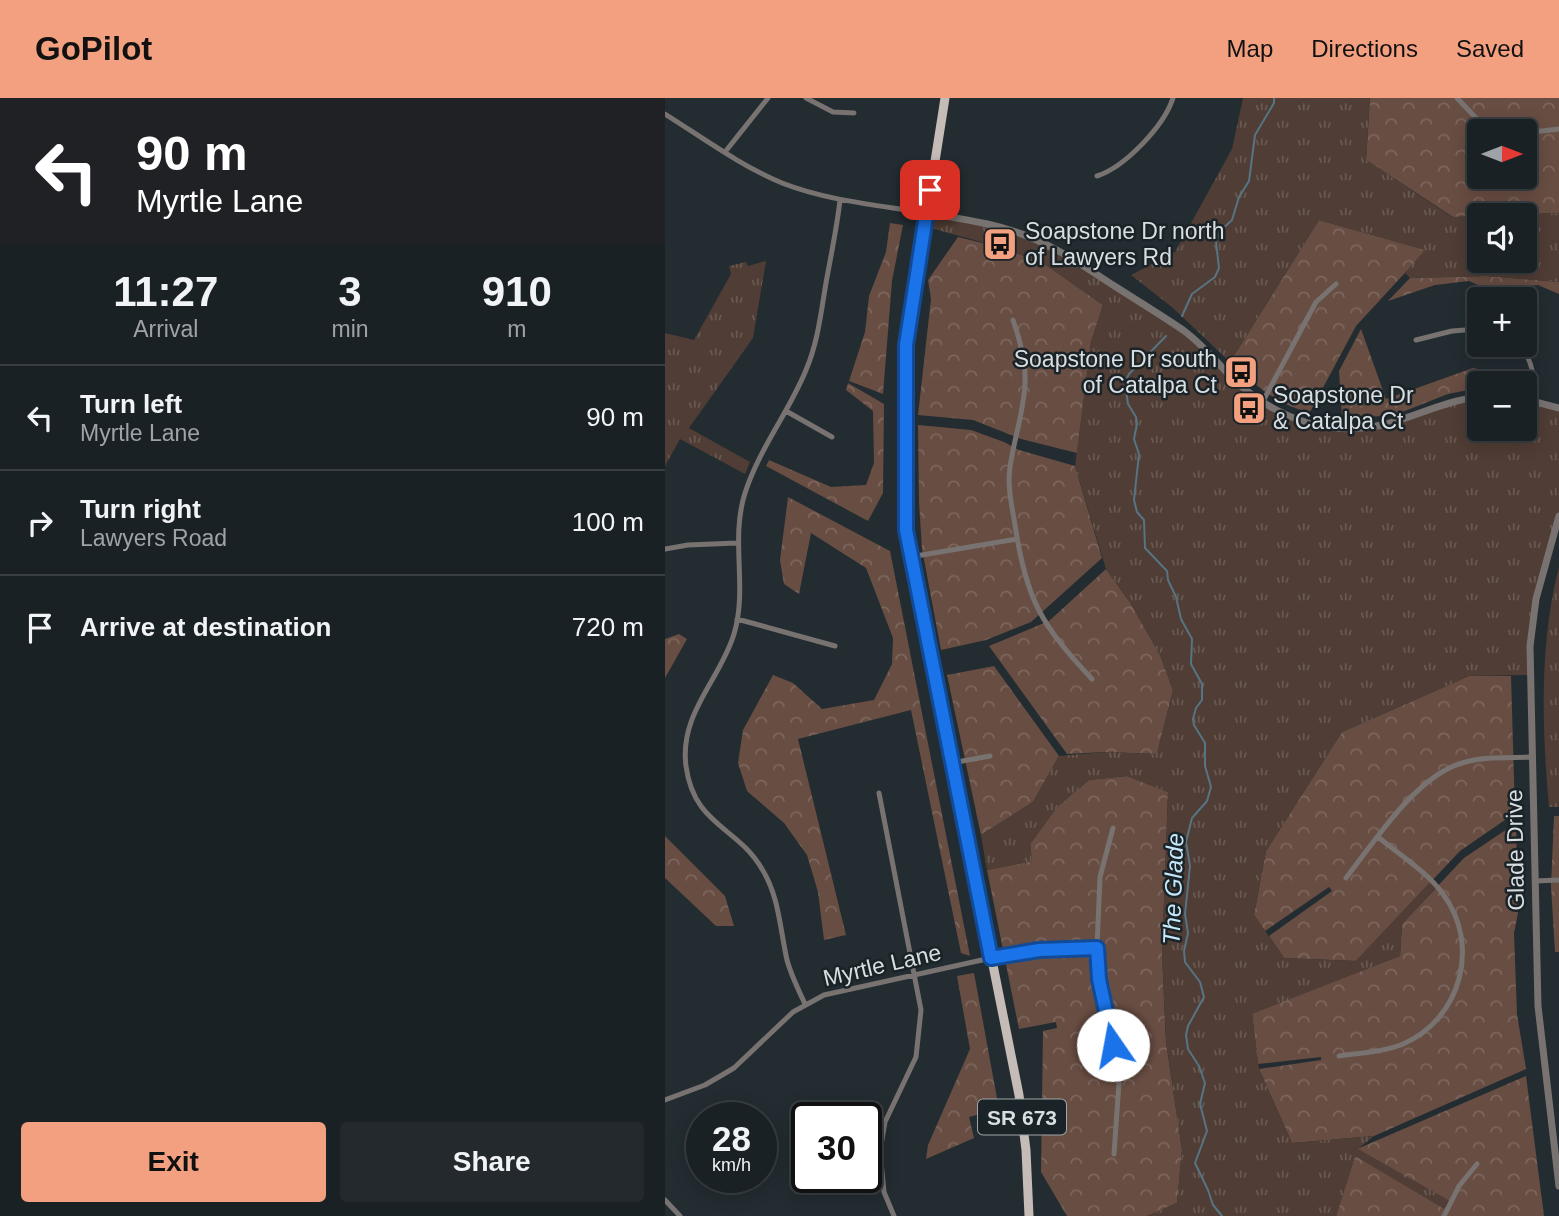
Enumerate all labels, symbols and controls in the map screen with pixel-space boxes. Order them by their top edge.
text: GoPilot [35,30,152,67]
text: Map [1227,35,1273,62]
text: Directions [1311,35,1418,62]
text: Saved [1456,35,1524,62]
north arrow [1467,119,1537,189]
map controls [1467,119,1537,441]
icon: left [21,126,112,217]
text: 90 m [136,126,248,180]
pin [900,160,960,220]
icon: arrive [911,171,949,209]
text: Myrtle Lane [136,183,303,219]
button: sound [1467,203,1537,273]
place label: Soapstone Dr north of Lawyers Rd [1025,218,1224,270]
bus stop icon: Soapstone Dr north of Lawyers Rd [981,225,1019,263]
text: 11:27 [113,268,218,315]
text: 3 [338,268,362,315]
text: 910 [482,268,552,315]
button: + [1467,287,1537,357]
text: Arrival [133,316,198,342]
text: min [331,316,369,342]
text: m [507,316,526,342]
place label: Soapstone Dr south of Catalpa Ct [1014,346,1218,398]
bus stop icon: Soapstone Dr south of Catalpa Ct [1222,353,1260,391]
button: − [1467,371,1537,441]
place label: Soapstone Dr & Catalpa Ct [1273,382,1414,434]
text: Turn left [80,389,182,419]
bus stop icon: Soapstone Dr & Catalpa Ct [1230,389,1268,427]
icon: left [21,399,59,437]
text: 90 m [586,402,644,432]
text: Myrtle Lane [80,420,200,446]
text: Turn right [80,494,201,524]
icon: right [21,504,59,542]
text: 100 m [572,507,644,537]
text: Lawyers Road [80,525,227,551]
icon: arrive [21,609,59,647]
text: Arrive at destination [80,612,331,642]
text: 720 m [572,612,644,642]
street label: Glade Drive [1501,789,1529,911]
water label: The Glade [1158,833,1188,945]
street label: Myrtle Lane [821,939,943,991]
position arrow [1076,1008,1150,1082]
road number: SR 673 [978,1100,1066,1134]
speed limit sign: 30 [791,1102,882,1193]
text: 28 [712,1119,751,1158]
button: Exit [21,1122,326,1202]
button: Share [340,1122,644,1202]
text: km/h [712,1155,751,1175]

